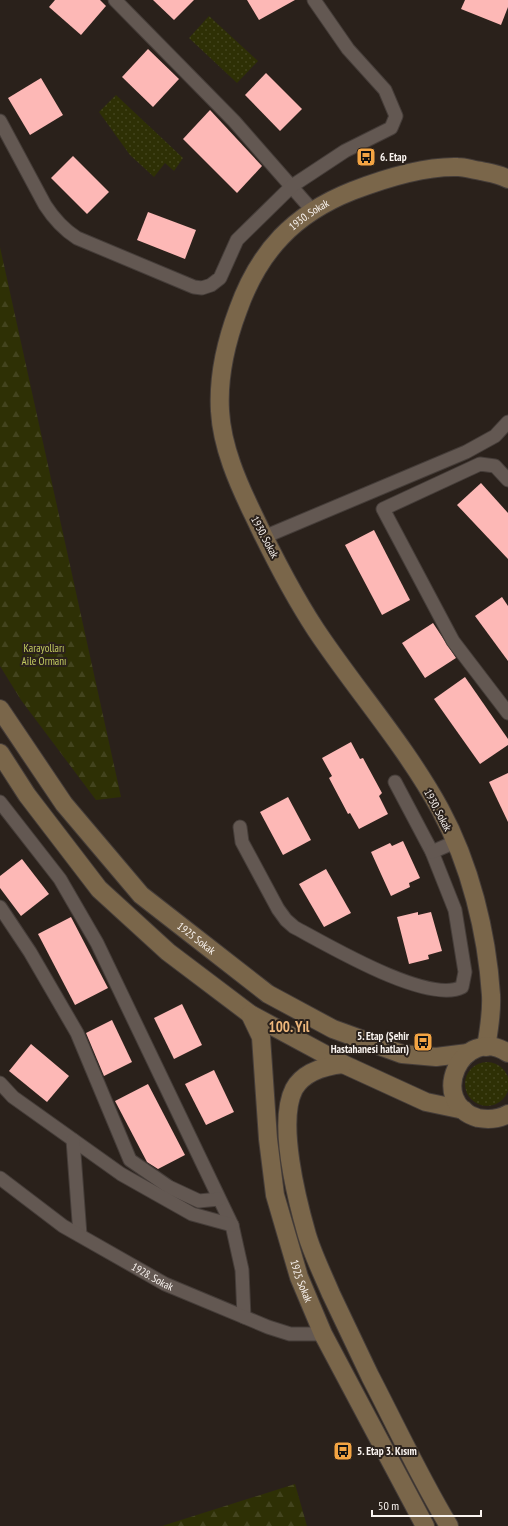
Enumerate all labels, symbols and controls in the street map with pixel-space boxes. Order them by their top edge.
bus stop icon: 6. Etap [355,146,377,168]
place label: 6. Etap [380,150,407,164]
street label: 1930. Sokak [286,196,332,233]
street label: 1930. Sokak [248,514,282,561]
park label: Karayolları Aile Ormanı [22,641,66,668]
street label: 1930. Sokak [421,787,455,834]
street label: 1925 Sokak [175,919,219,958]
district label: 100. Yıl [269,1017,310,1036]
place label: 5. Etap (Şehir Hastahanesi hatları) [331,1029,410,1056]
bus stop icon: 5. Etap (Şehir Hastahanesi hatları) [412,1031,434,1053]
street label: 1925 Sokak [287,1258,316,1305]
street label: 1928. Sokak [129,1259,176,1294]
bus stop icon: 5. Etap 3. Kısım [332,1440,354,1462]
place label: 5. Etap 3. Kısım [357,1444,417,1458]
scale bar [372,1492,481,1518]
text: 50 m [378,1498,399,1513]

